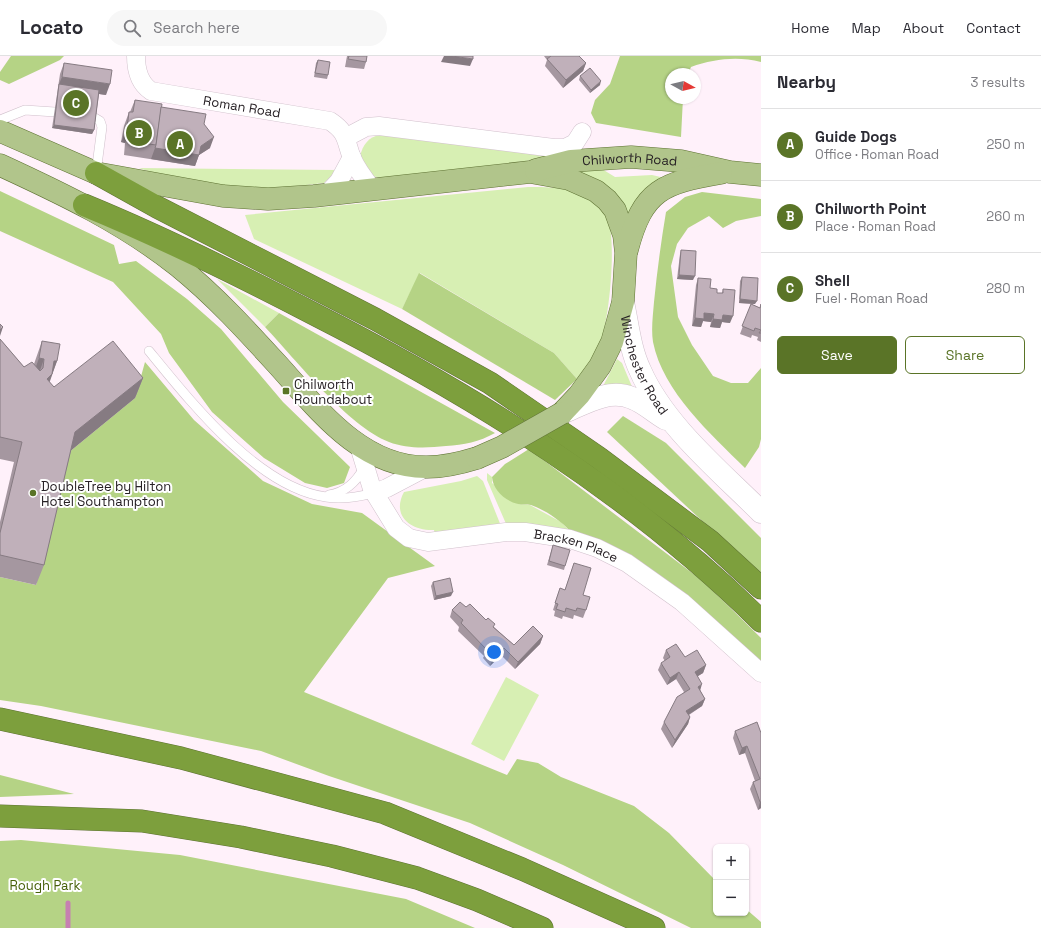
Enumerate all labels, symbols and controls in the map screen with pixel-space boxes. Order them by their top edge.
search box [107,10,387,46]
text: Locato [20,15,83,40]
icon: search [121,17,143,39]
text: Search here [153,18,240,37]
text: Home [791,19,829,37]
text: Map [851,19,881,37]
text: About [903,19,944,37]
text: Contact [966,19,1021,37]
north arrow [665,68,701,104]
text: Nearby [777,71,836,93]
text: 3 results [971,74,1025,91]
pin: C [63,88,89,118]
street label: Roman Road [202,91,282,121]
pin: B [126,118,152,148]
text: Guide Dogs [815,127,897,146]
pin: A [167,129,193,159]
text: A [786,136,794,153]
text: 250 m [987,136,1025,153]
text: Office · Roman Road [815,146,939,163]
street label: Chilworth Road [582,148,678,169]
text: Chilworth Point [815,199,927,218]
text: B [786,208,794,225]
text: 260 m [986,208,1025,225]
text: Place · Roman Road [815,218,936,235]
text: Shell [815,271,850,290]
text: C [786,280,794,297]
text: 280 m [986,280,1025,297]
text: Fuel · Roman Road [815,290,928,307]
street label: Winchester Road [617,314,672,418]
button: Save [777,336,897,374]
button: Share [905,336,1025,374]
place label: Chilworth Roundabout [294,376,372,408]
marker: Chilworth Roundabout [281,386,291,396]
place label: DoubleTree by Hilton Hotel Southampton [41,478,171,510]
marker: DoubleTree by Hilton Hotel Southampton [28,488,38,498]
street label: Bracken Place [532,525,621,566]
your location [484,642,504,662]
map controls [713,844,749,916]
button: + [713,844,749,880]
park label: Rough Park [10,877,80,894]
button: − [713,880,749,916]

